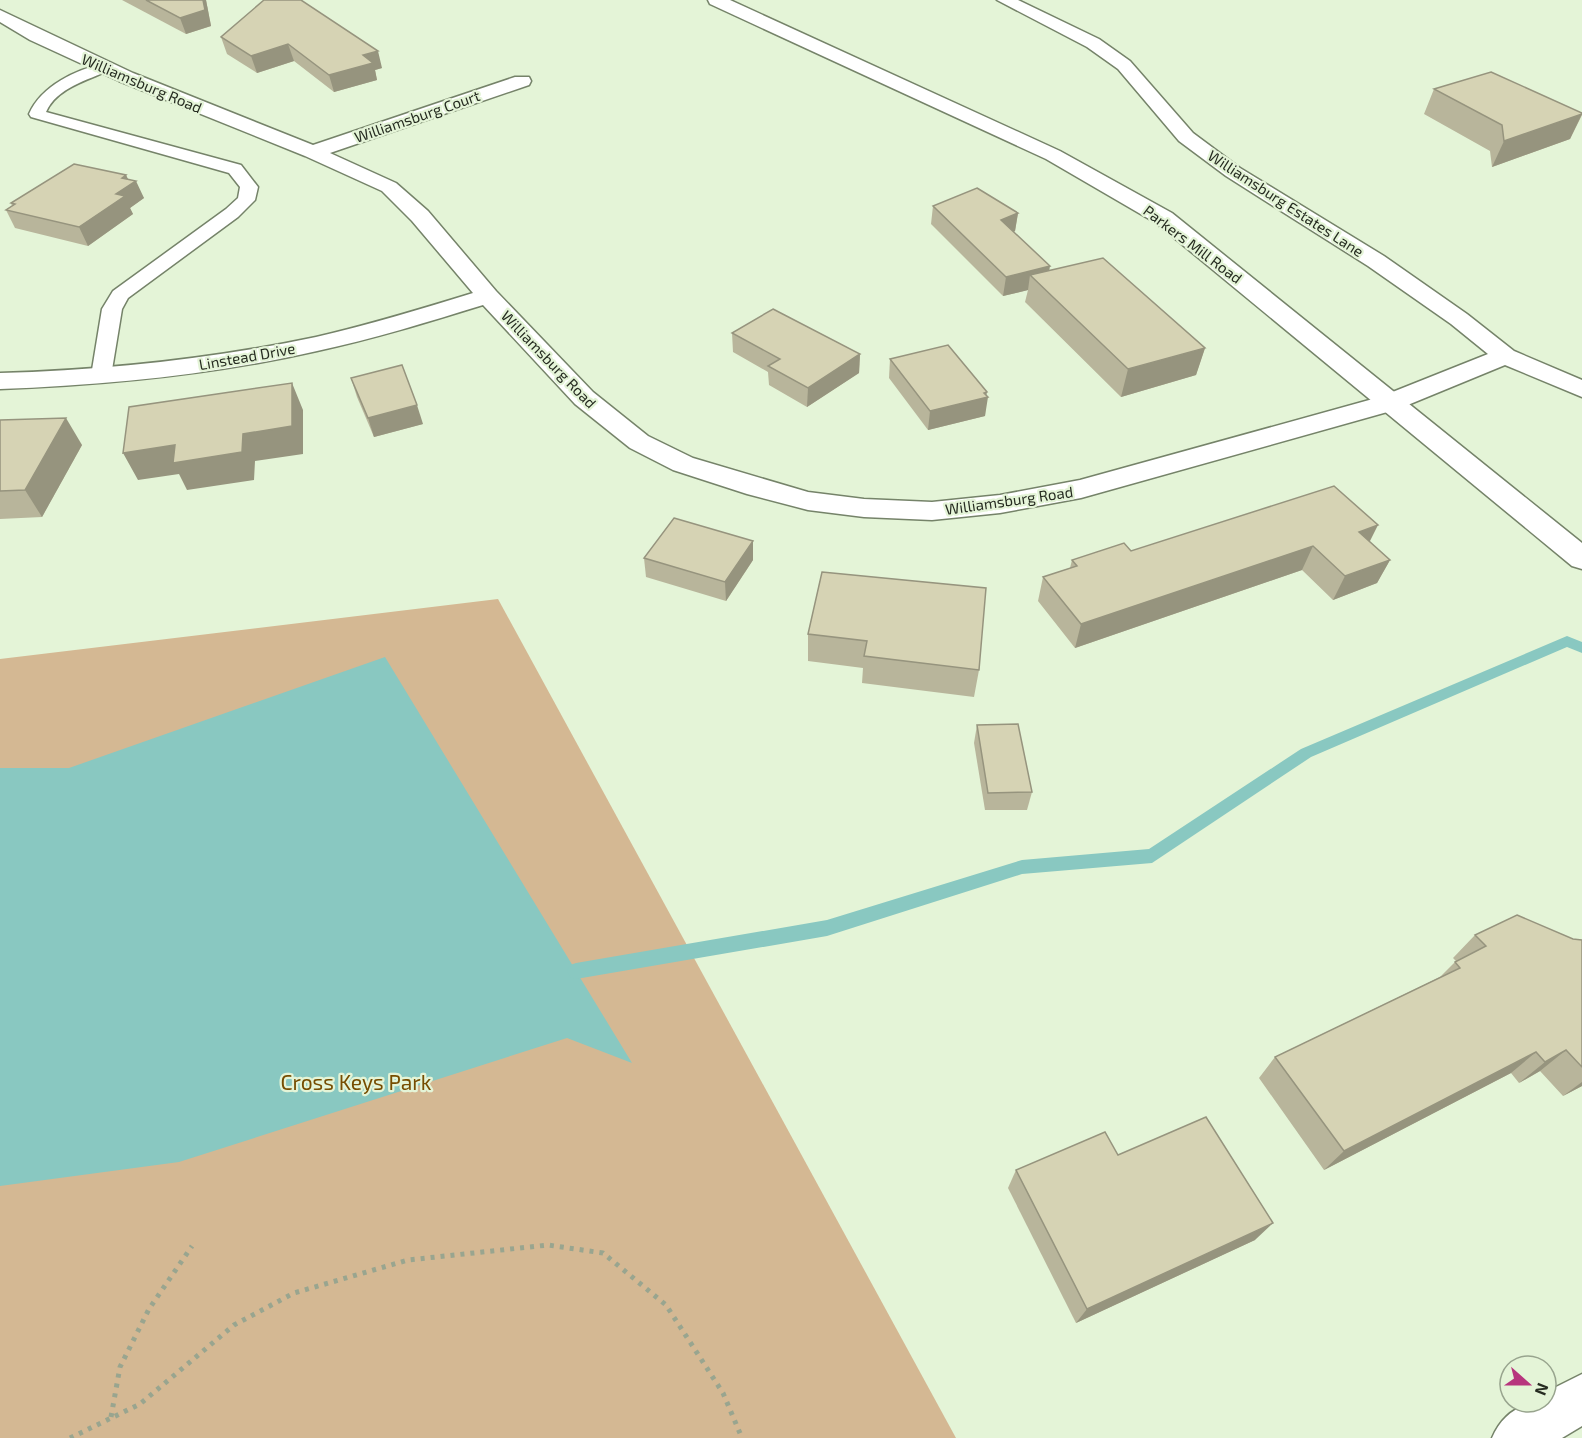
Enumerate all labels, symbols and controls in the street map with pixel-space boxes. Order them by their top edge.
street label: Williamsburg Road [79,50,205,116]
street label: Williamsburg Court [352,86,482,146]
street label: Williamsburg Estates Lane [1205,146,1367,260]
street label: Parkers Mill Road [1140,201,1246,287]
street label: Williamsburg Road [498,306,600,412]
street label: Linstead Drive [198,339,296,373]
street label: Williamsburg Road [944,482,1074,518]
park label: Cross Keys Park [281,1069,432,1094]
north arrow [1498,1354,1558,1414]
text: N [1532,1381,1553,1398]

